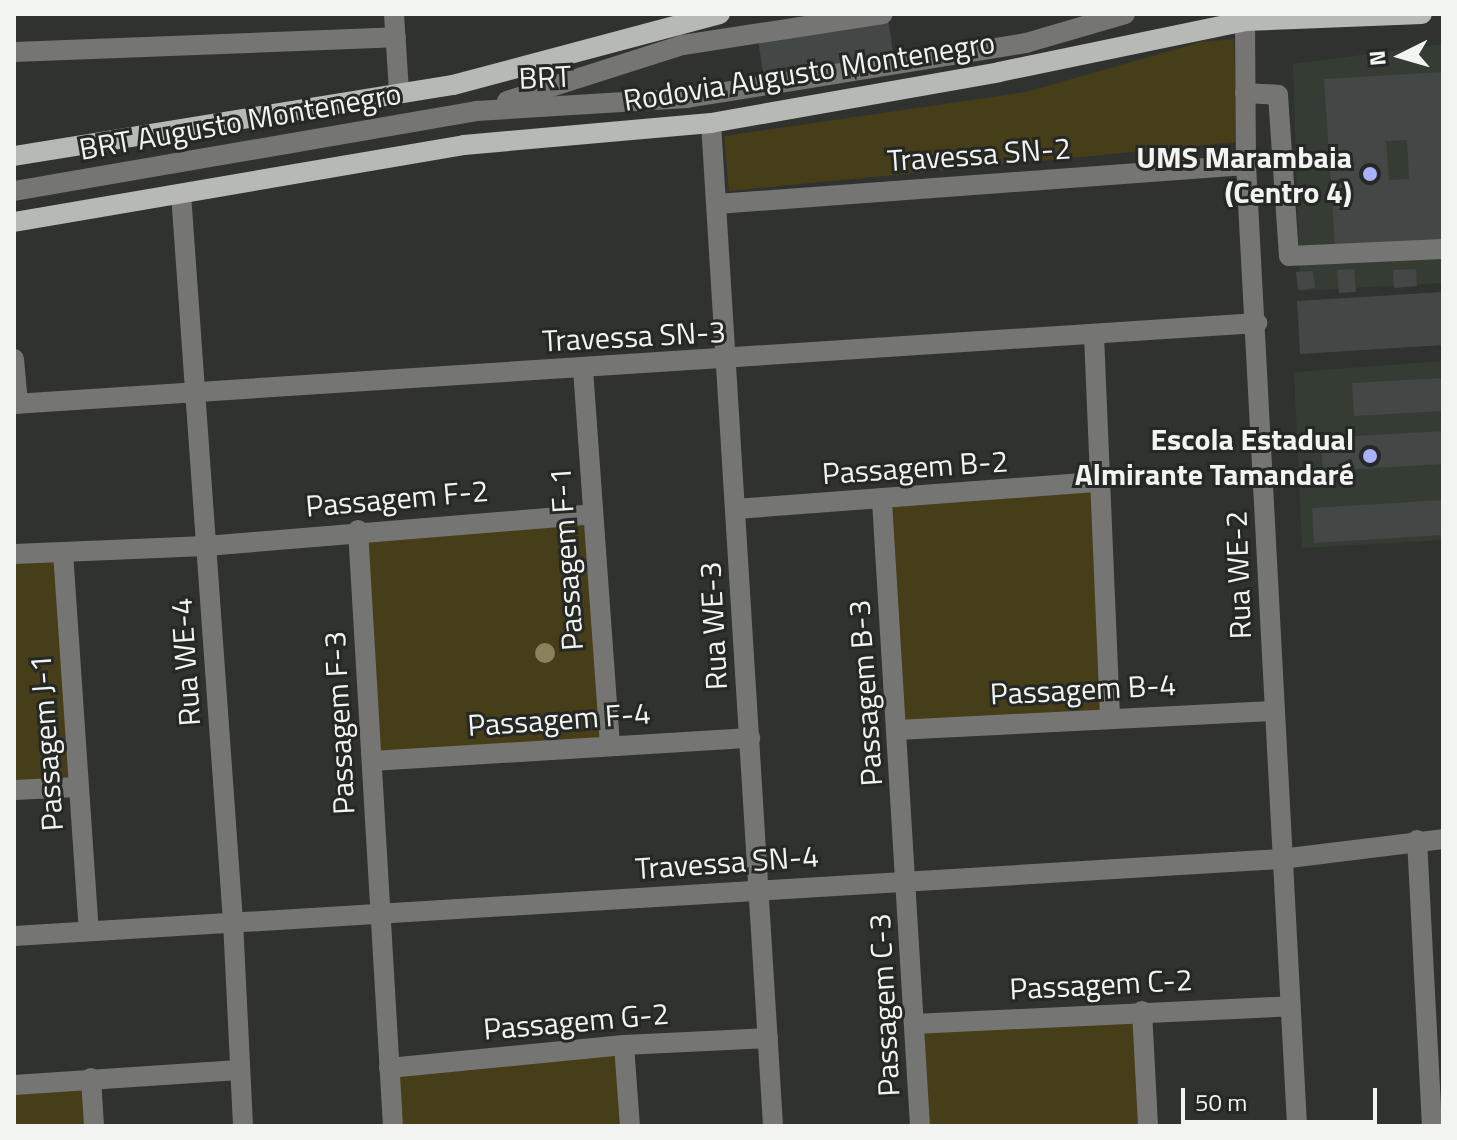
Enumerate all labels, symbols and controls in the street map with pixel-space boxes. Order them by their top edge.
north arrow [1361,16,1441,96]
street label: Rodovia Augusto Montenegro [621,24,997,118]
text: N [1359,49,1395,67]
street label: BRT [518,58,572,96]
street label: BRT Augusto Montenegro [76,75,404,167]
street label: Travessa SN-2 [886,130,1072,178]
place label: UMS Marambaia (Centro 4) [1136,139,1352,210]
marker: UMS Marambaia (Centro 4) [1359,163,1381,185]
street label: Travessa SN-3 [541,313,727,359]
place label: Escola Estadual Almirante Tamandaré [1075,421,1354,492]
street label: Passagem B-2 [821,443,1009,491]
marker: Escola Estadual Almirante Tamandaré [1361,447,1379,465]
street label: Passagem F-1 [542,466,590,652]
street label: Passagem F-2 [304,472,490,524]
street label: Rua WE-2 [1218,510,1258,640]
street label: Rua WE-3 [692,561,734,691]
street label: Rua WE-4 [163,597,207,727]
street label: Passagem B-3 [841,599,889,787]
street label: Passagem F-3 [316,630,362,816]
street label: Passagem J-1 [22,654,70,832]
street label: Passagem B-4 [989,666,1177,712]
street label: Passagem F-4 [466,695,652,743]
street label: Travessa SN-4 [634,838,820,886]
street label: Passagem C-3 [861,913,907,1097]
street label: Passagem C-2 [1009,961,1193,1007]
street label: Passagem G-2 [482,995,670,1047]
scale bar [1185,1072,1381,1122]
text: 50 m [1195,1084,1247,1120]

